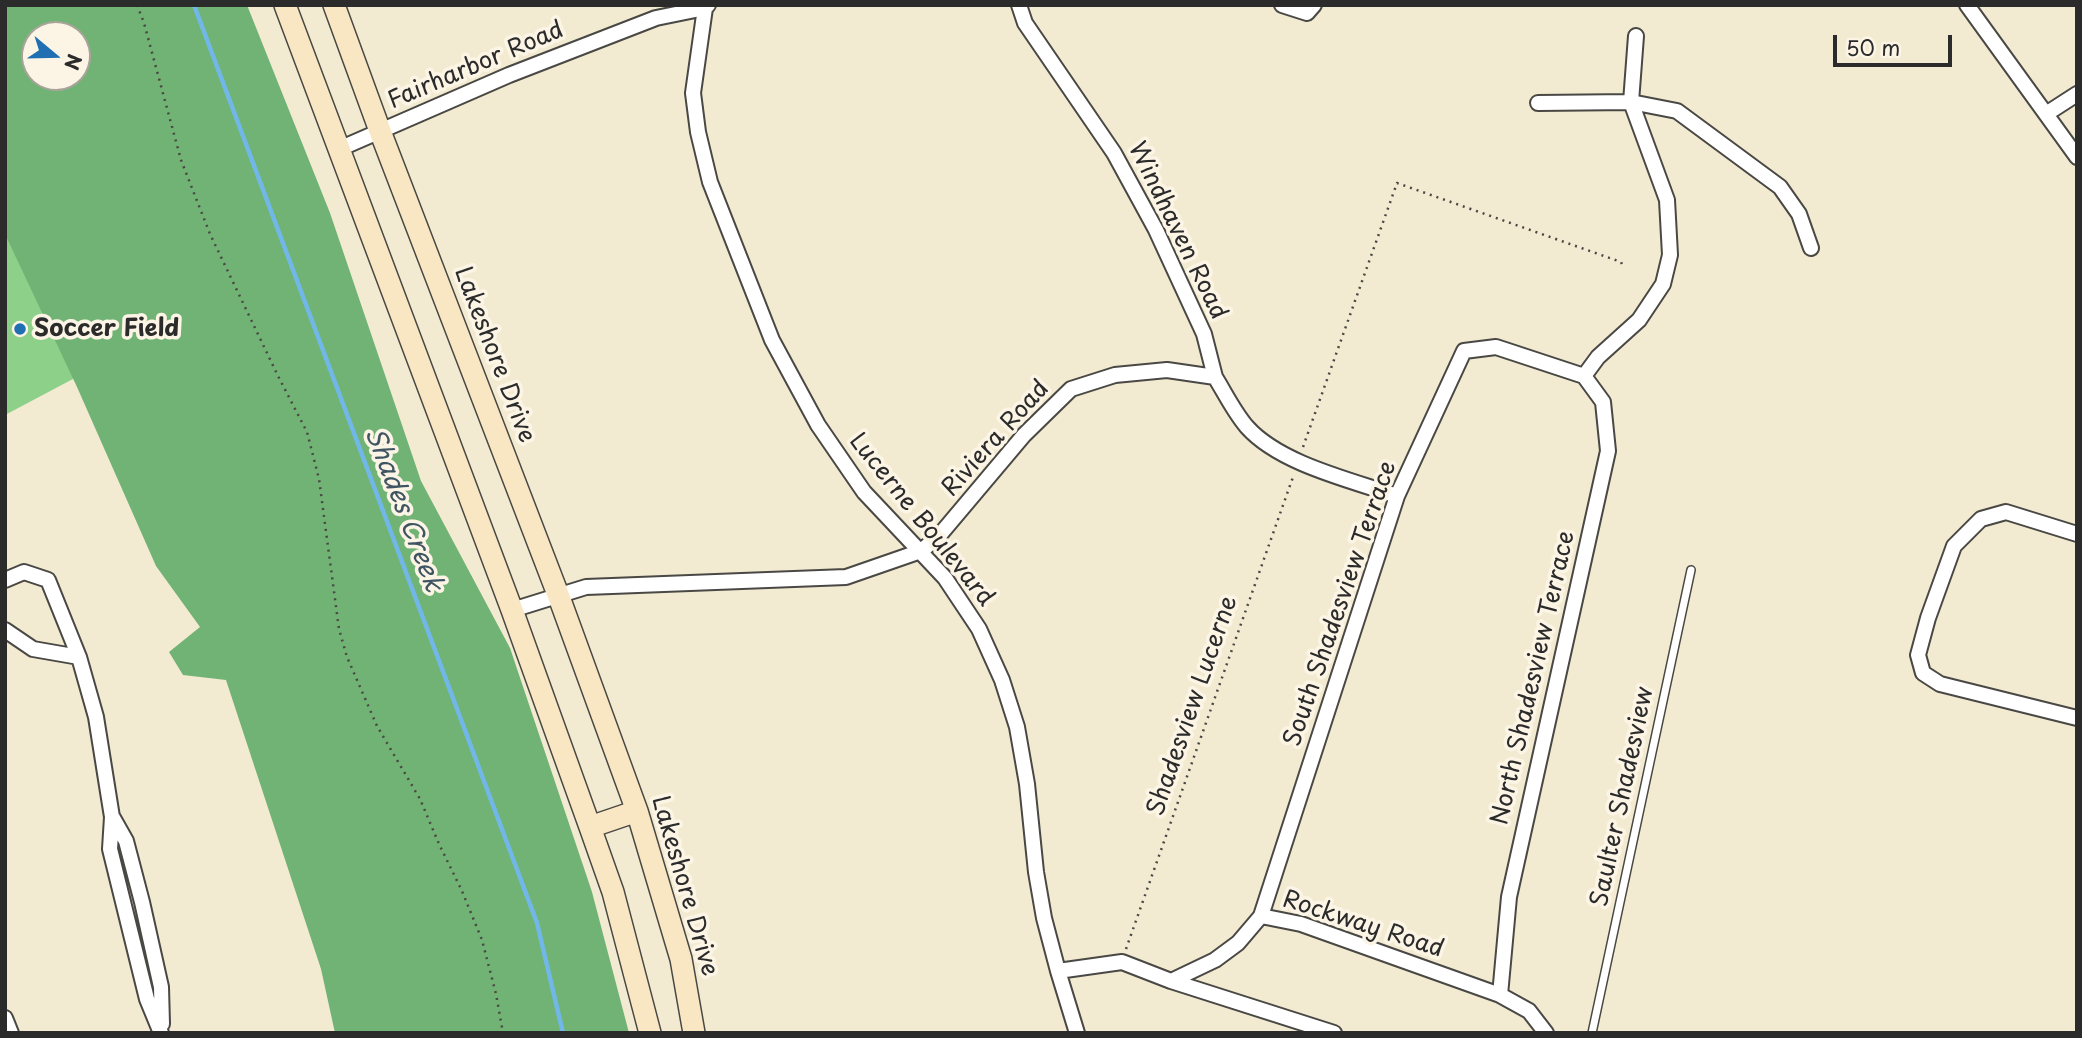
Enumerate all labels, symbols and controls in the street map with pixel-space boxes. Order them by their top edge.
street label: Fairharbor Road [384,16,568,116]
north arrow [21,21,91,91]
scale bar [1837,21,1956,65]
text: 50 m [1846,31,1900,63]
text: N [58,51,90,74]
street label: Windhaven Road [1122,137,1232,325]
street label: Lakeshore Drive [447,263,541,447]
place label: Soccer Field [34,315,179,343]
marker: Soccer Field [12,321,28,337]
street label: Riviera Road [936,375,1056,503]
water label: Shades Creek [357,424,449,596]
street label: Lucerne Boulevard [842,428,1000,612]
street label: South Shadesview Terrace [1279,458,1403,750]
street label: North Shadesview Terrace [1486,528,1582,828]
street label: Shadesview Lucerne [1142,592,1244,820]
street label: Saulter Shadesview [1586,685,1660,909]
street label: Lakeshore Drive [645,793,723,979]
street label: Rockway Road [1279,885,1447,965]

